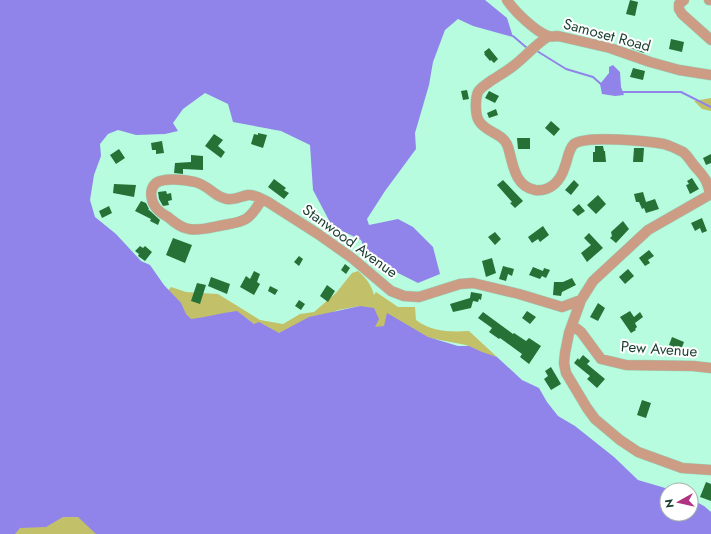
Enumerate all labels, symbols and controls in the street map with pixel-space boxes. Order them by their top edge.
street label: Samoset Road [561,13,653,57]
street label: Stanwood Avenue [298,199,402,283]
street label: Pew Avenue [620,335,698,363]
north arrow [659,482,699,522]
text: N [661,498,678,509]

